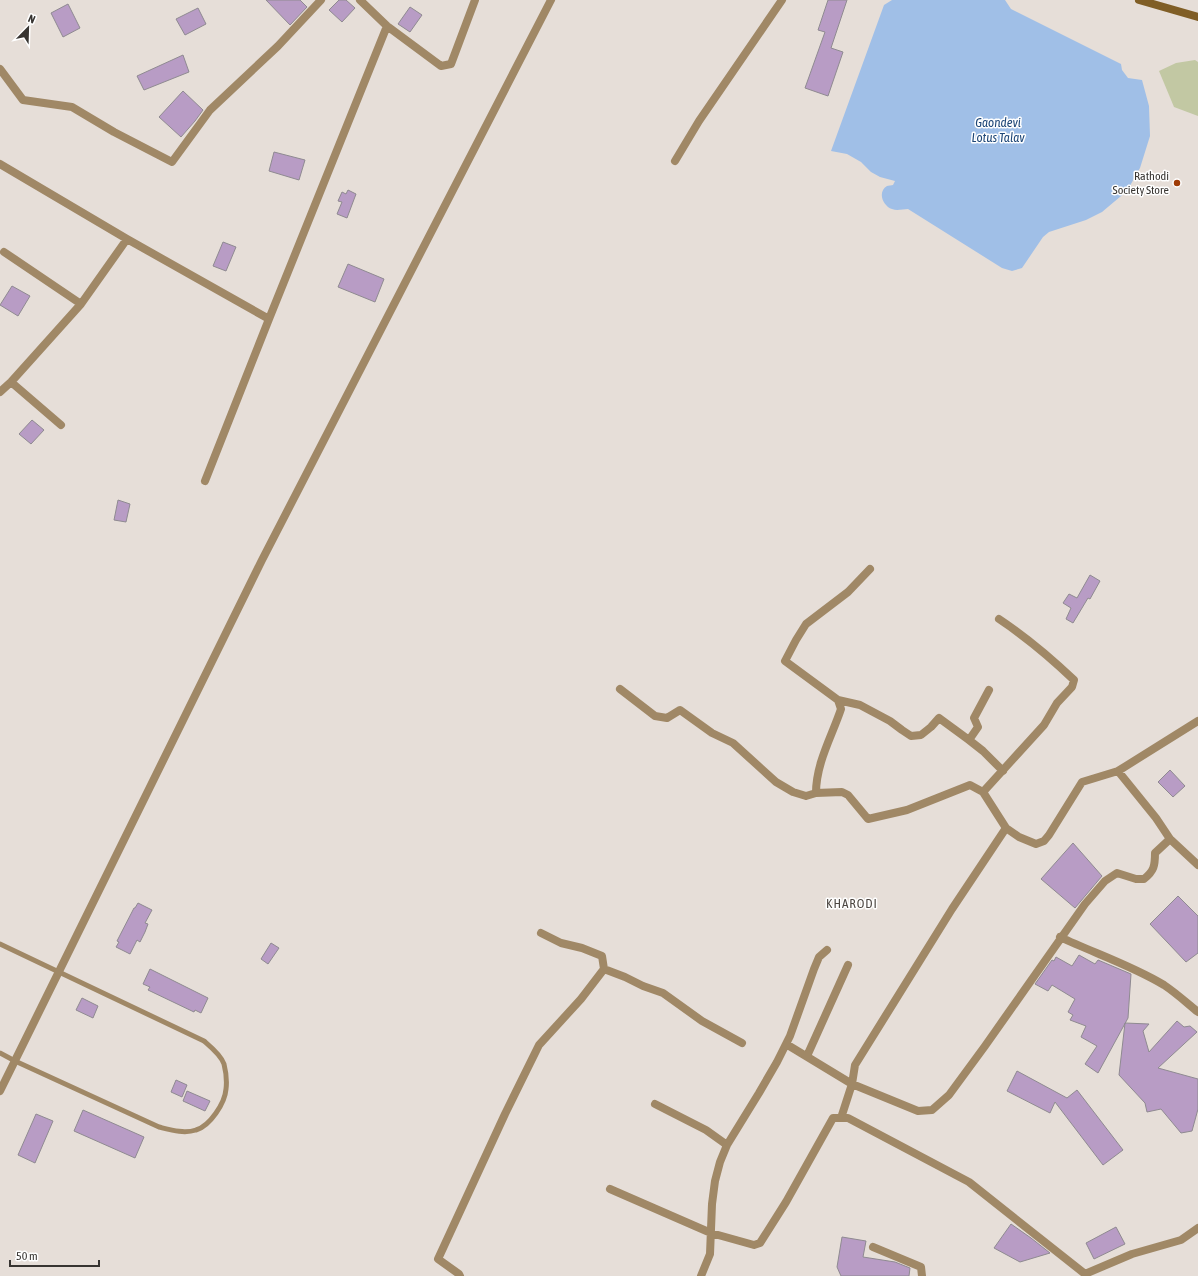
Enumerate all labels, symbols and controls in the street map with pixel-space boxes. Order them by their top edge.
north arrow [8,8,48,48]
text: N [27,12,37,26]
water label: Gaondevi Lotus Talav [971,115,1025,145]
place label: Rathodi Society Store [1113,169,1169,197]
marker: Rathodi Society Store [1172,178,1182,188]
district label: KHARODI [826,896,878,911]
scale bar [10,1242,99,1268]
text: 50 m [16,1249,38,1263]

